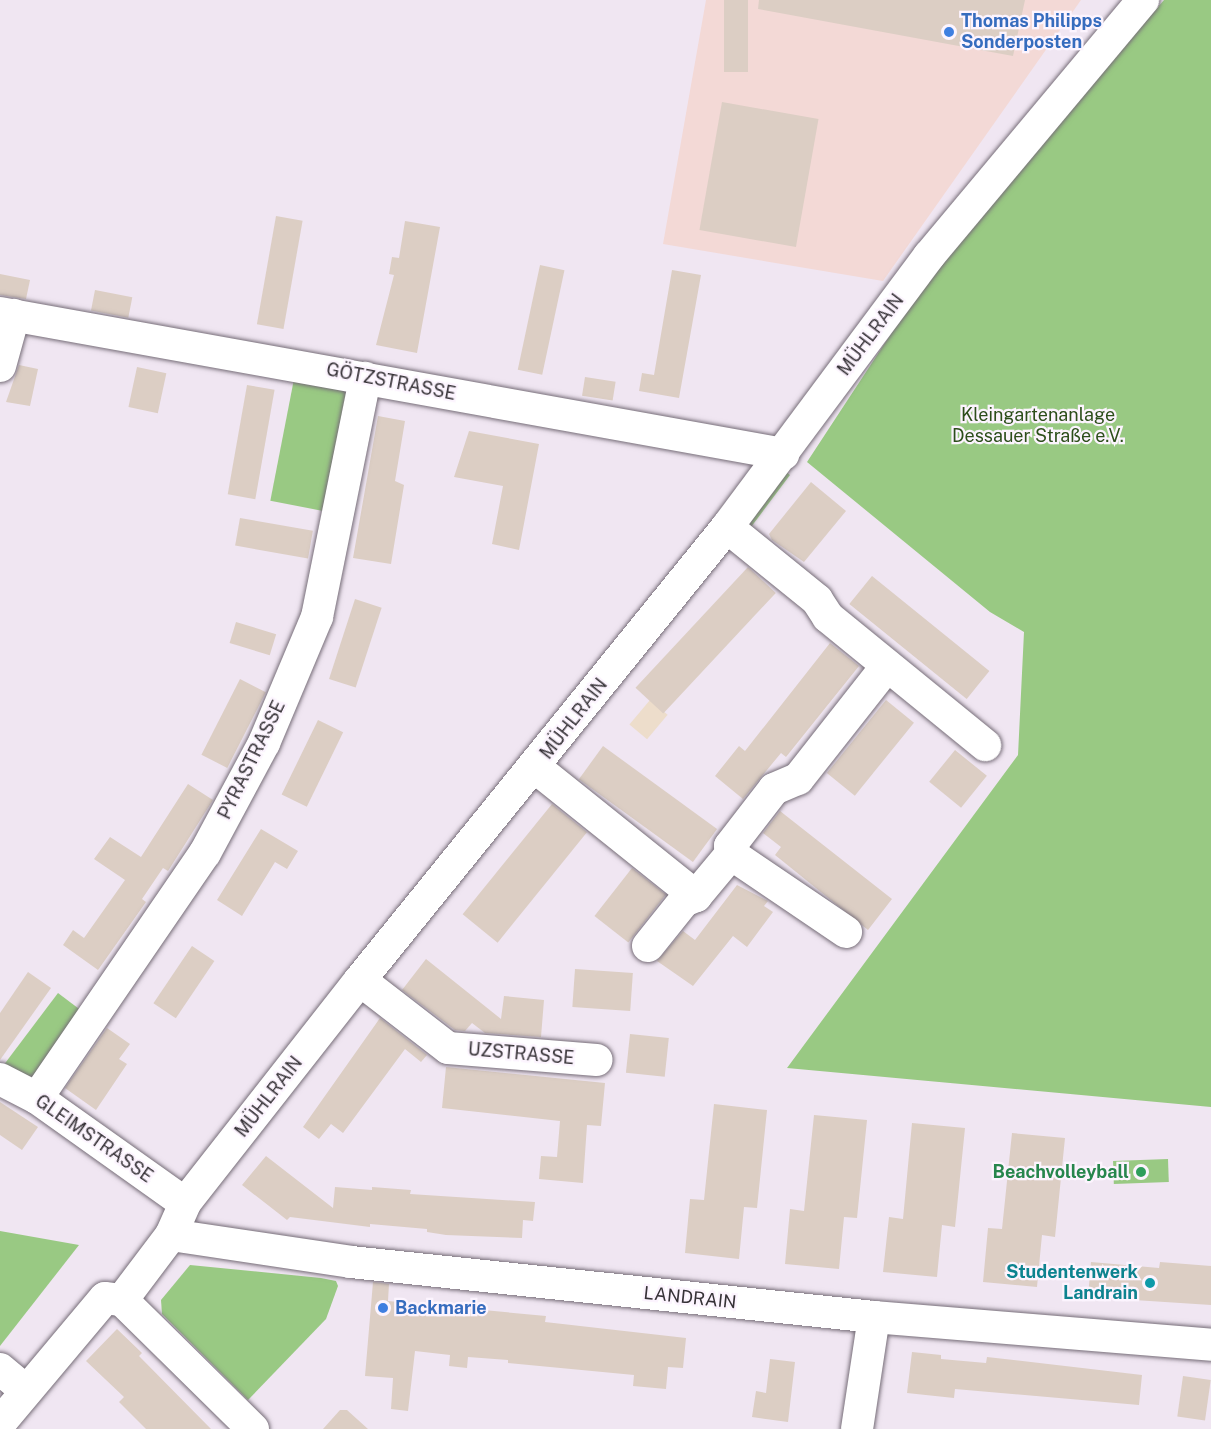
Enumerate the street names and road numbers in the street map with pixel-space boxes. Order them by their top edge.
street label: MÜHLRAIN [833,290,909,380]
street label: GÖTZSTRASSE [324,359,458,405]
street label: MÜHLRAIN [536,674,612,764]
street label: PYRASTRASSE [214,697,290,823]
street label: UZSTRASSE [467,1039,575,1069]
street label: MÜHLRAIN [231,1052,307,1142]
street label: GLEIMSTRASSE [31,1090,157,1188]
street label: LANDRAIN [643,1282,737,1314]

